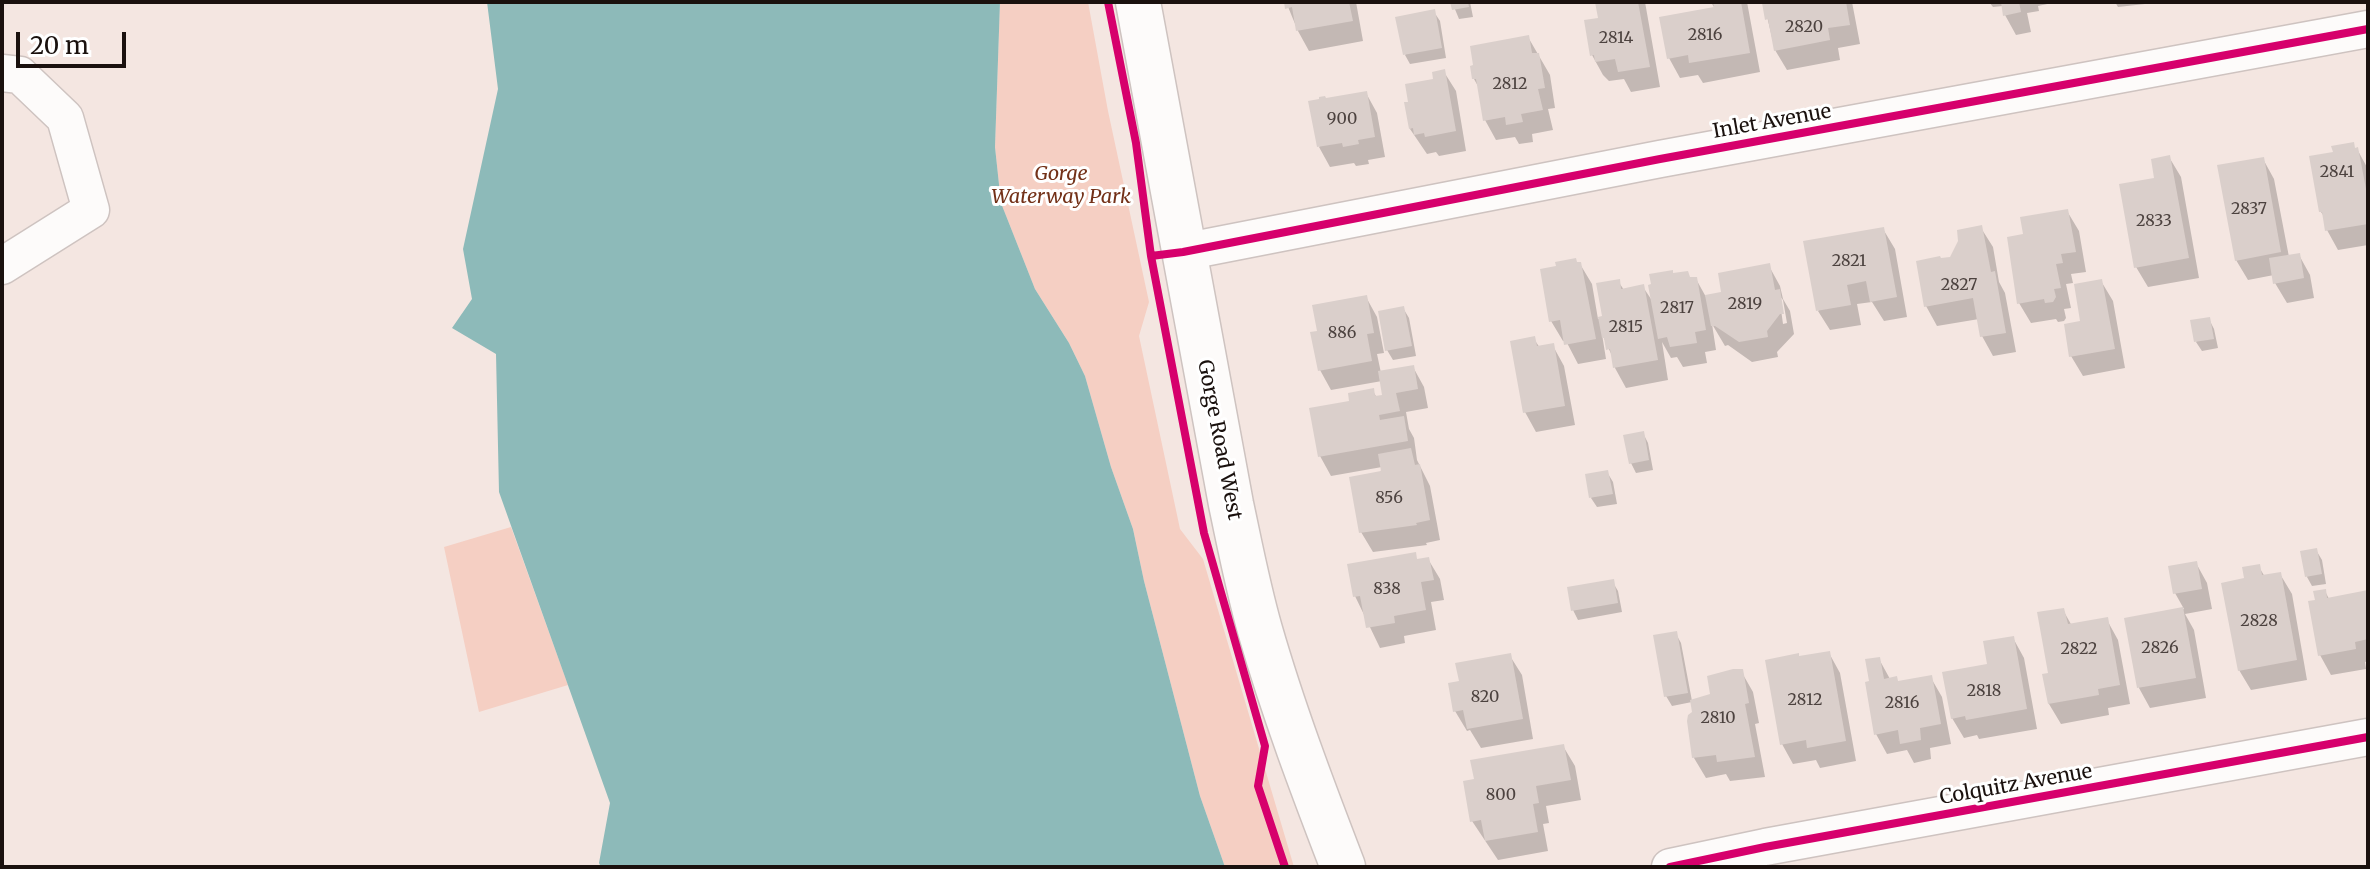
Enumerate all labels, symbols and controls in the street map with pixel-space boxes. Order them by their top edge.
scale bar [20,16,130,66]
house number: 2820 [1785,17,1823,37]
house number: 2816 [1688,25,1722,45]
house number: 2814 [1599,28,1633,48]
text: 20 m [30,30,89,61]
house number: 2812 [1493,74,1527,94]
street label: Inlet Avenue [1711,100,1833,144]
house number: 900 [1327,109,1357,129]
park label: Gorge Waterway Park [991,162,1131,209]
house number: 2841 [2320,162,2354,182]
house number: 2837 [2231,199,2267,219]
house number: 2833 [2136,211,2172,231]
house number: 2821 [1832,251,1866,271]
house number: 2827 [1941,275,1977,295]
house number: 2819 [1728,294,1762,314]
house number: 2817 [1660,298,1694,318]
house number: 2815 [1609,317,1643,337]
house number: 886 [1328,323,1356,343]
street label: Gorge Road West [1192,358,1246,522]
house number: 856 [1375,488,1403,508]
house number: 838 [1373,579,1401,599]
house number: 2828 [2240,611,2278,631]
house number: 2826 [2141,638,2179,658]
house number: 2822 [2060,639,2098,659]
house number: 2818 [1967,681,2001,701]
house number: 820 [1471,687,1499,707]
house number: 2812 [1788,690,1822,710]
house number: 2816 [1885,693,1919,713]
house number: 2810 [1700,708,1736,728]
street label: Colquitz Avenue [1938,760,2094,810]
house number: 800 [1486,785,1516,805]

